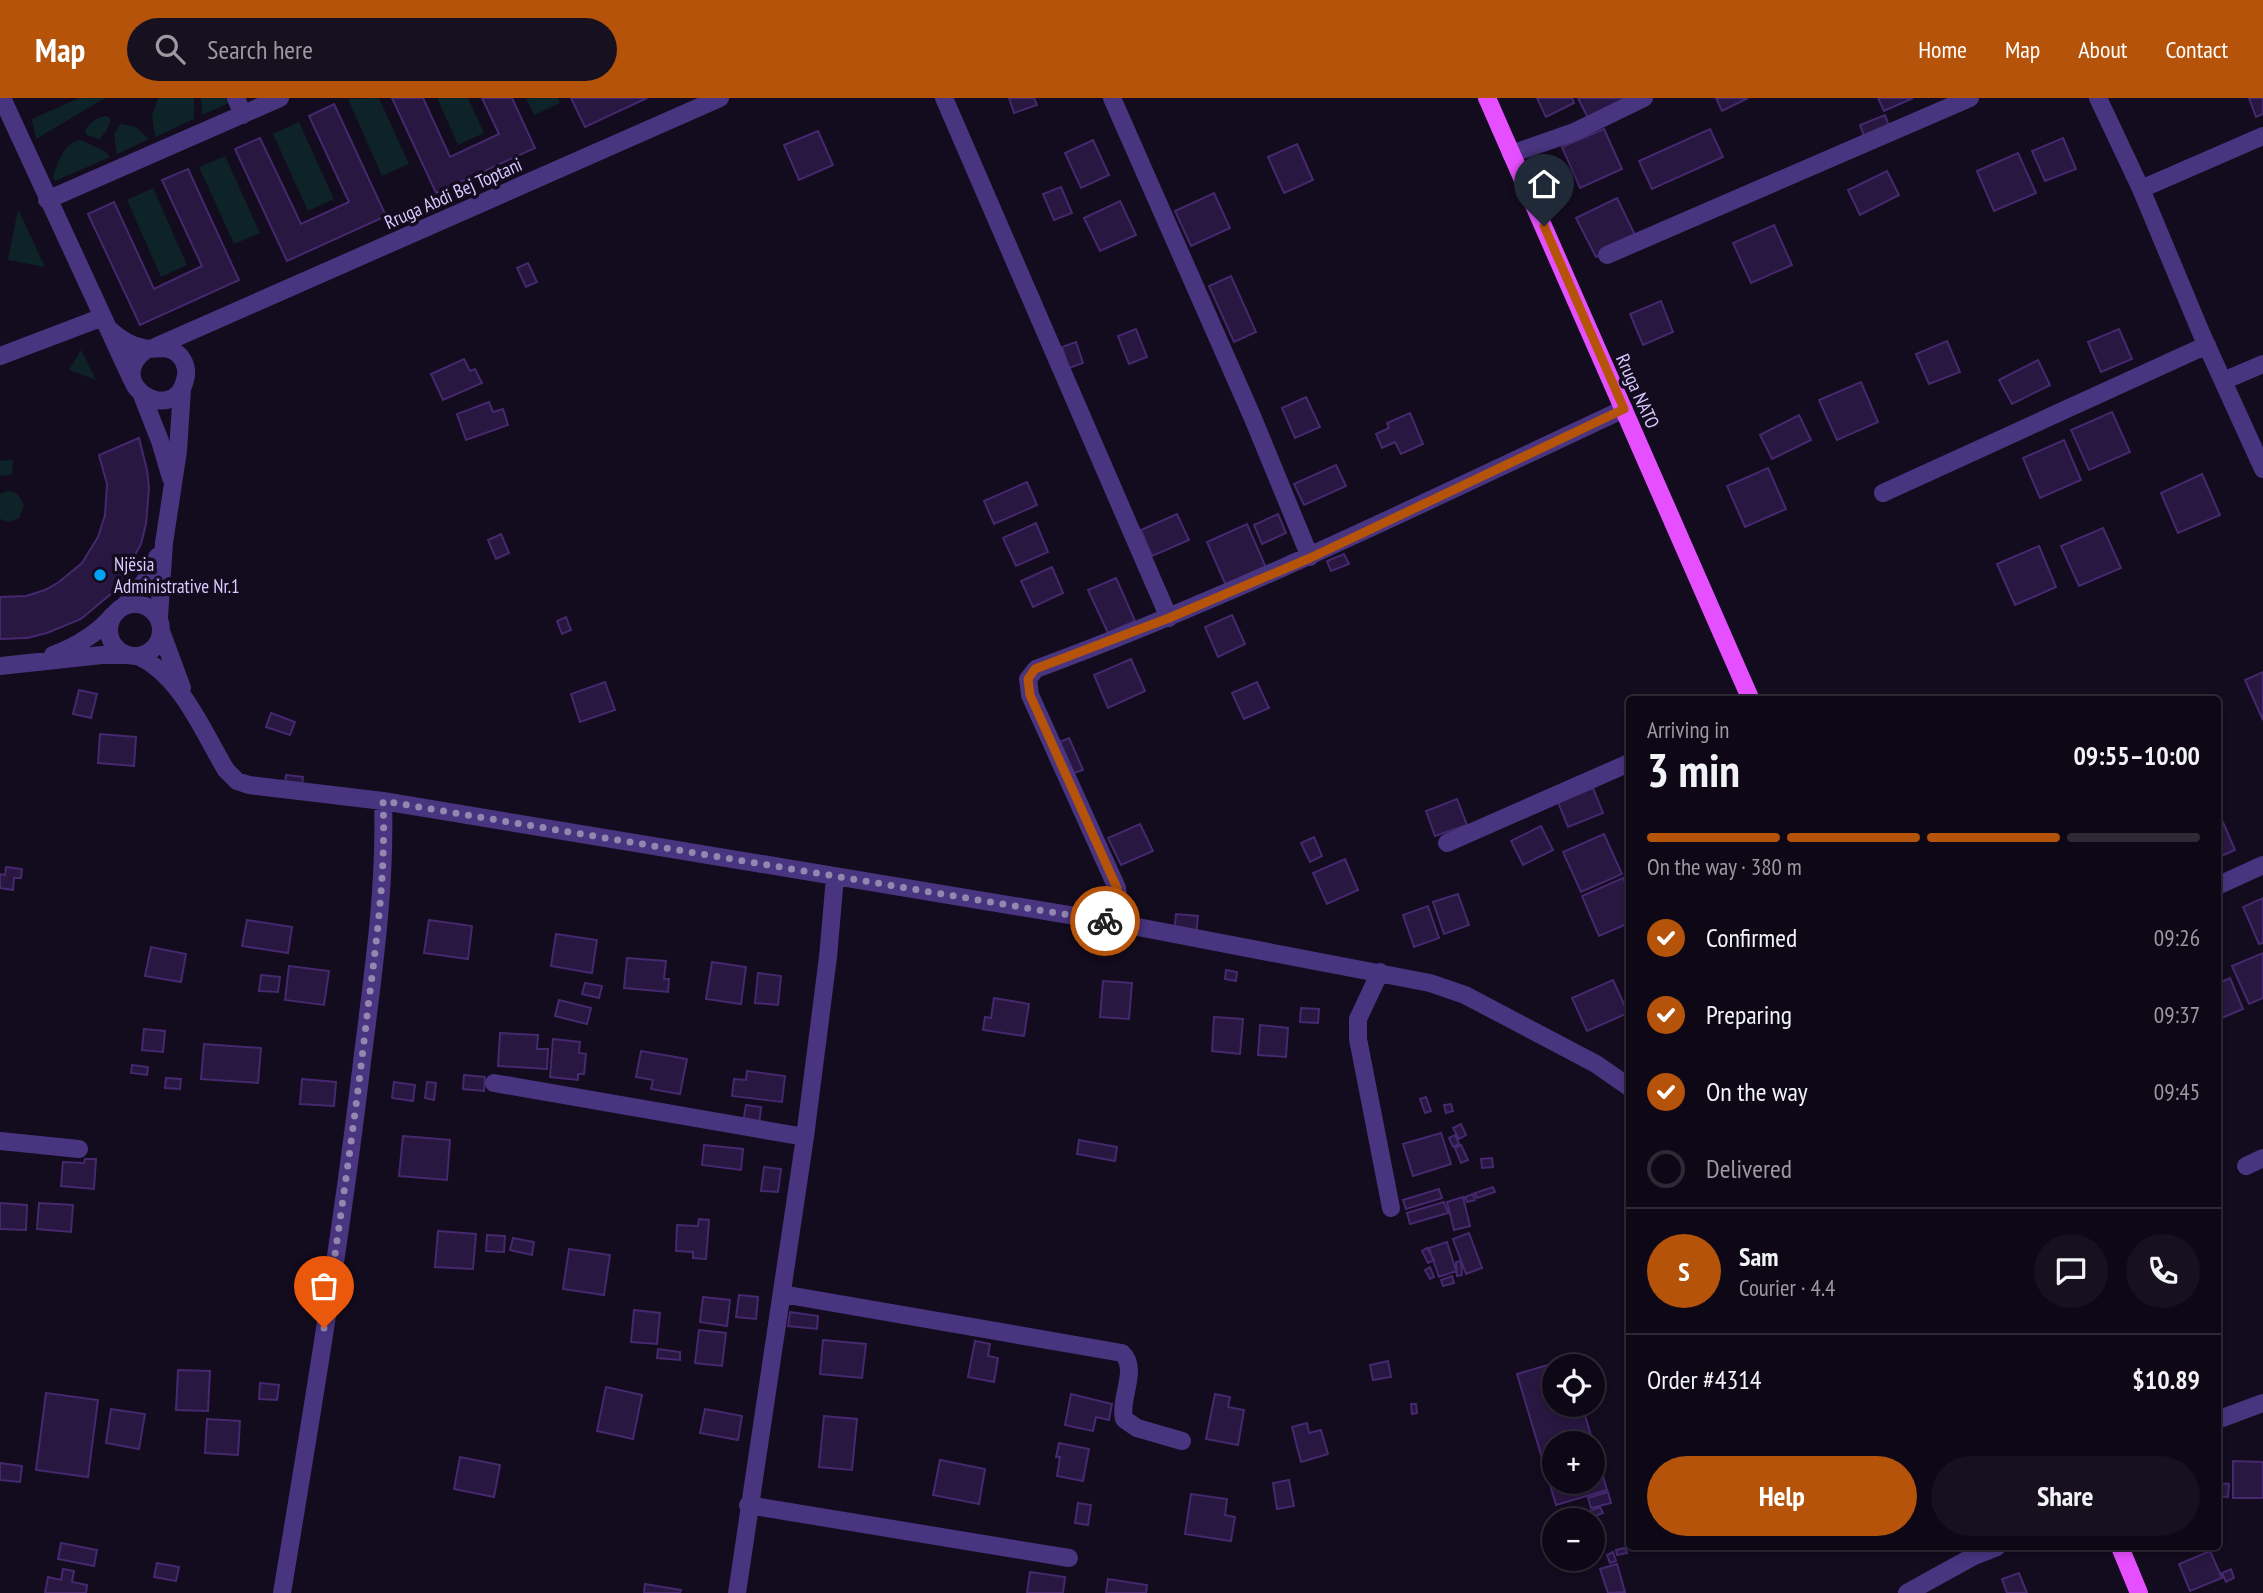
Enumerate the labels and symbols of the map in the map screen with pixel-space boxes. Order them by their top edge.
street label: Rruga Abdi Bej Toptani [380,152,526,234]
pin [1514,154,1574,226]
street label: Rruga NATO [1611,350,1665,432]
place label: Njësia Administrative Nr.1 [114,552,240,598]
marker: Njësia Administrative Nr.1 [92,567,108,583]
courier [1070,886,1140,956]
pin [294,1256,354,1328]

